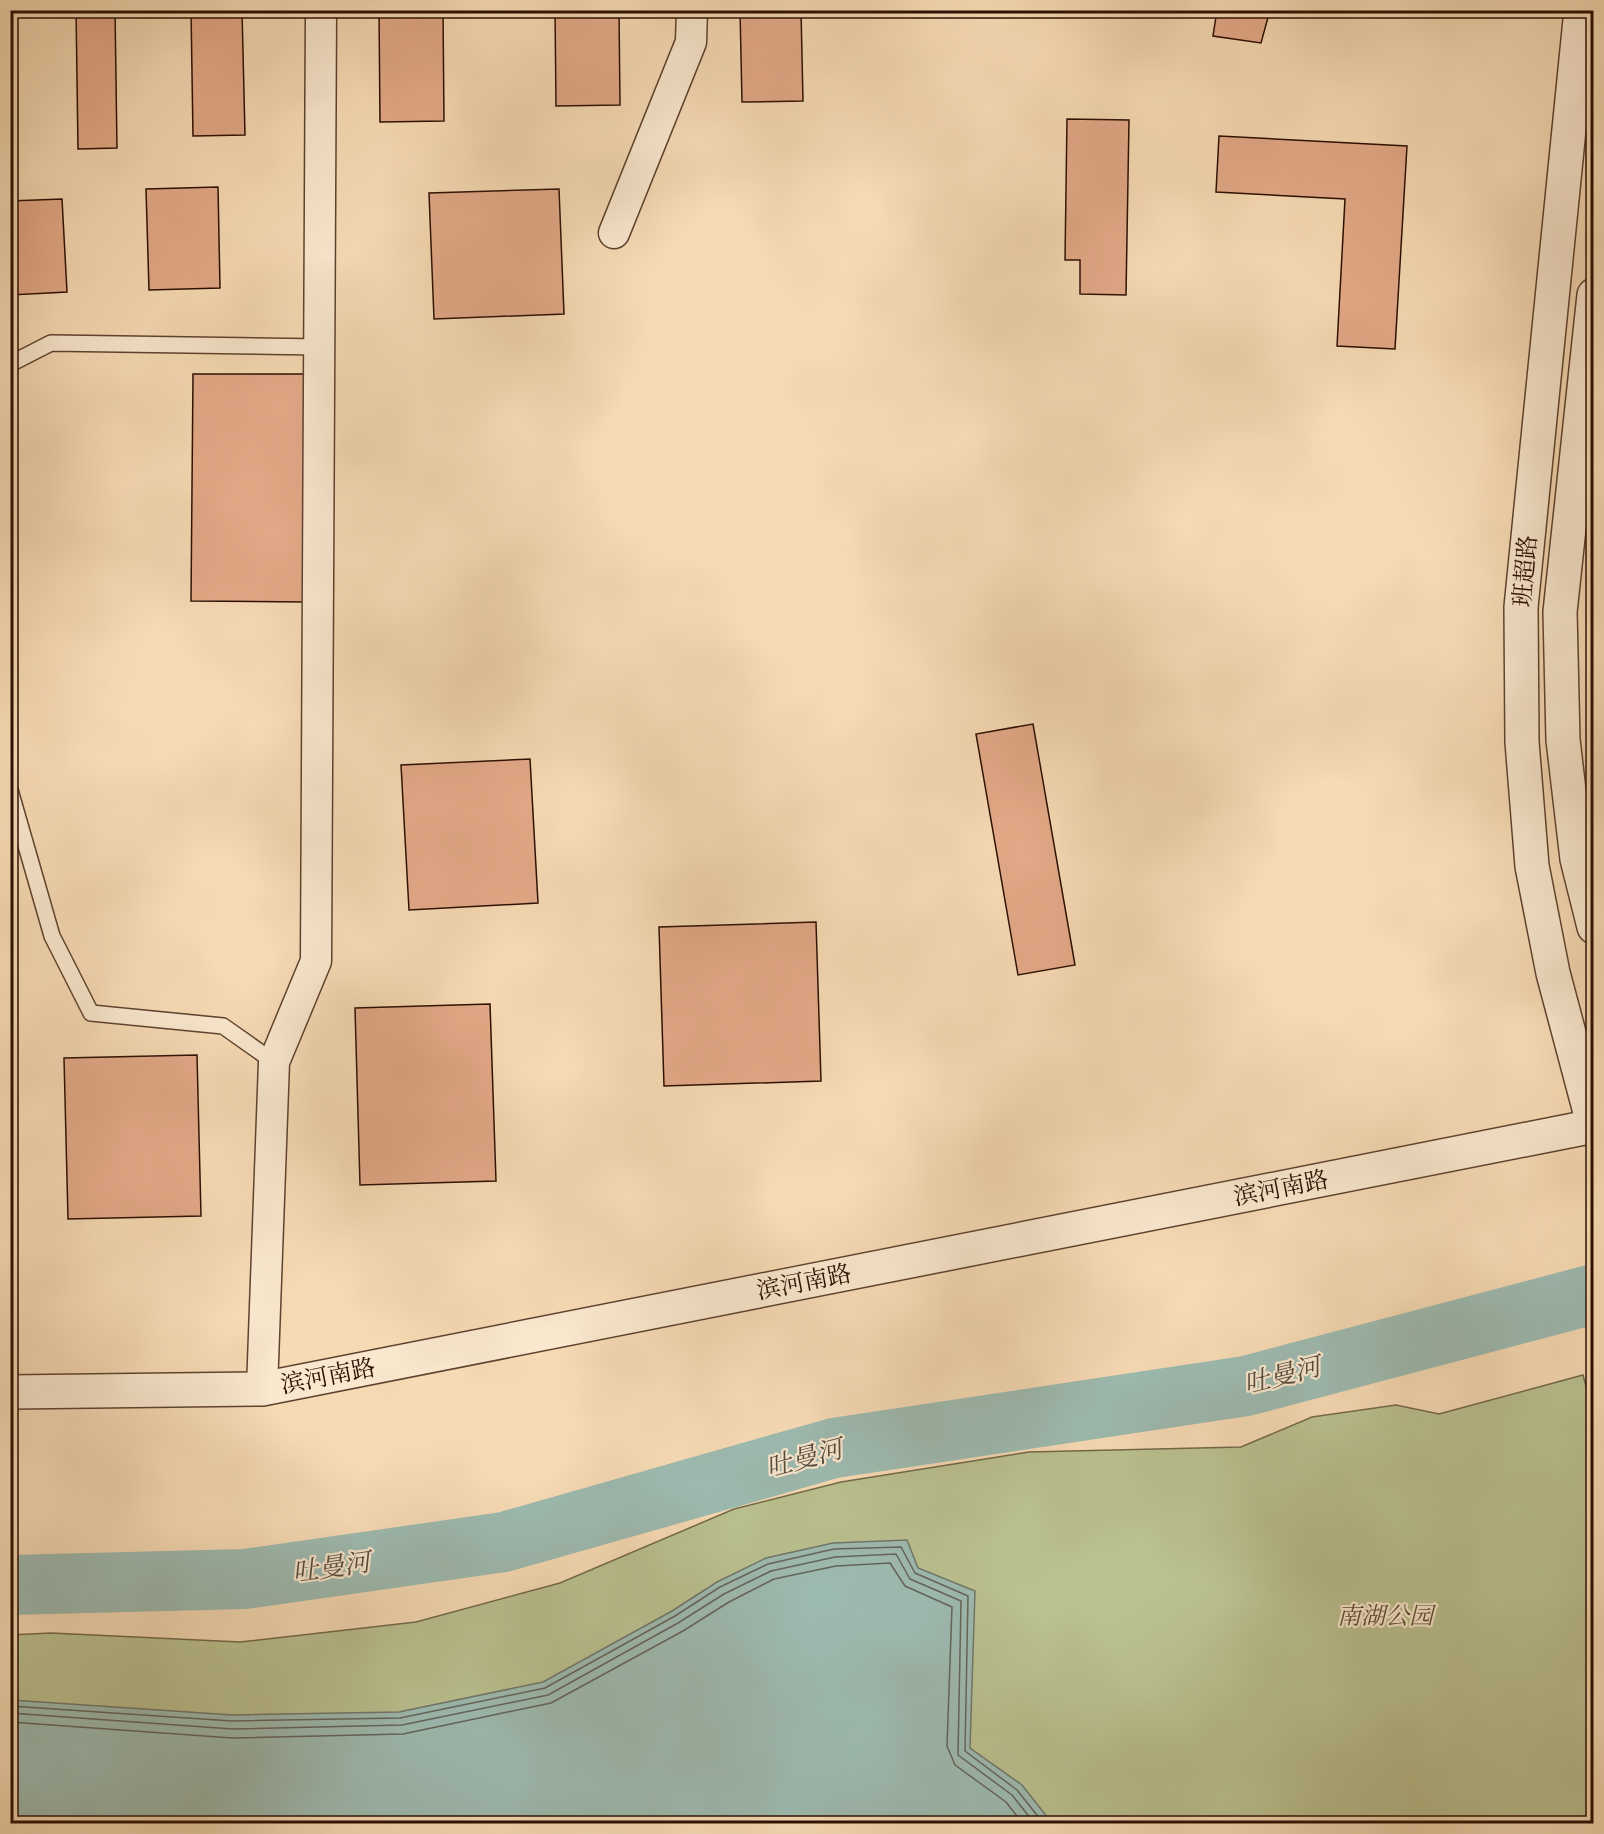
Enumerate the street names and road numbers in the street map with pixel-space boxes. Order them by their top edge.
street label: 班超路 [1508,534,1544,608]
street label: 滨河南路 [1231,1165,1331,1213]
street label: 滨河南路 [754,1259,854,1307]
street label: 滨河南路 [278,1353,378,1401]

